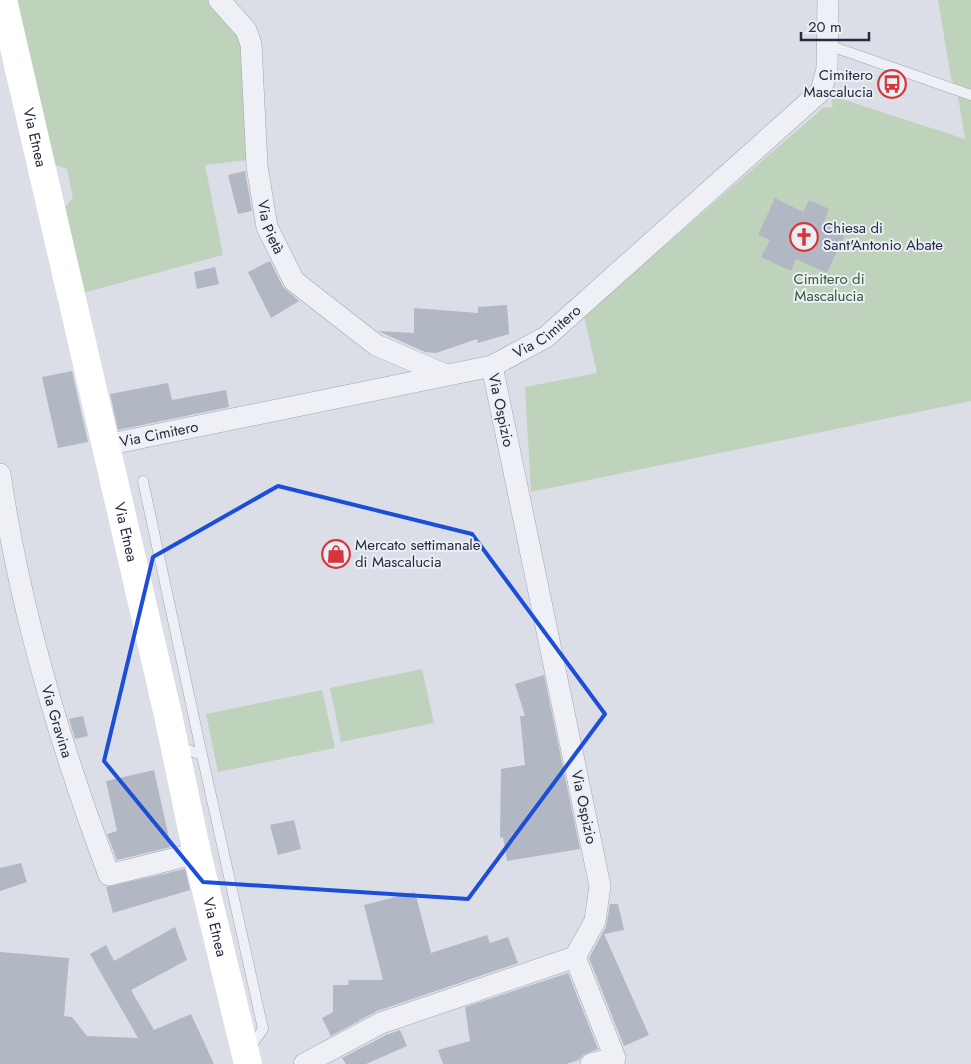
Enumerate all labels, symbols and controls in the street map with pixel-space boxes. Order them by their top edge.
scale bar [801,10,868,42]
text: 20 m [808,16,842,38]
place label: Cimitero Mascalucia [804,64,873,103]
bus stop icon: Cimitero Mascalucia [877,69,907,99]
street label: Via Etnea [17,106,52,169]
street label: Via Pietà [252,198,290,258]
place label: Chiesa di Sant'Antonio Abate [823,217,943,256]
church icon: Chiesa di Sant'Antonio Abate [789,222,819,252]
park label: Cimitero di Mascalucia [793,268,865,307]
street label: Via Cimitero [509,300,586,364]
street label: Via Ospizio [482,371,520,449]
street label: Via Cimitero [118,415,200,453]
street label: Via Etnea [108,500,143,564]
place label: Mercato settimanale di Mascalucia [355,534,481,573]
shop icon: Mercato settimanale di Mascalucia [321,539,351,569]
street label: Via Gravina [35,682,78,761]
street label: Via Ospizio [565,768,603,846]
street label: Via Etnea [197,895,233,959]

